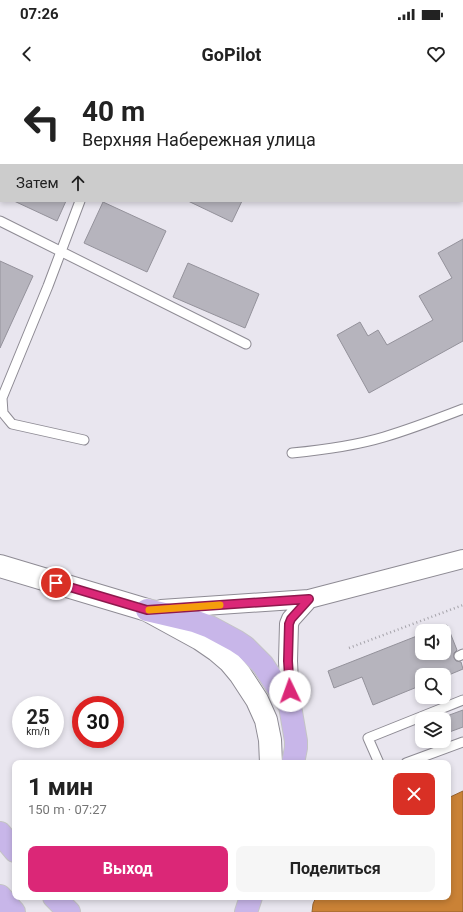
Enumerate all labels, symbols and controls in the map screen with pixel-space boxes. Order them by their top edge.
text: 07:26 [20,5,59,23]
icon: back [16,43,38,65]
icon: heart [425,43,447,65]
text: GoPilot [202,44,261,65]
text: 40 m [82,95,145,128]
icon: left [16,96,68,148]
text: Верхняя Набережная улица [82,129,316,150]
icon: ahead [67,172,89,194]
text: Затем [16,174,59,192]
pin [39,566,73,600]
icon: arrive [45,572,67,594]
map controls [415,624,451,748]
button: sound [415,624,451,660]
button: search [415,668,451,704]
position arrow [269,670,311,712]
speed limit sign: 30 [72,696,124,748]
text: 25 [27,705,49,729]
button: layers [415,712,451,748]
text: km/h [26,726,50,737]
text: 1 мин [28,773,93,801]
button: close [393,773,435,815]
text: 150 m · 07:27 [28,802,107,817]
button: Выход [28,846,228,892]
button: Поделиться [236,846,435,892]

